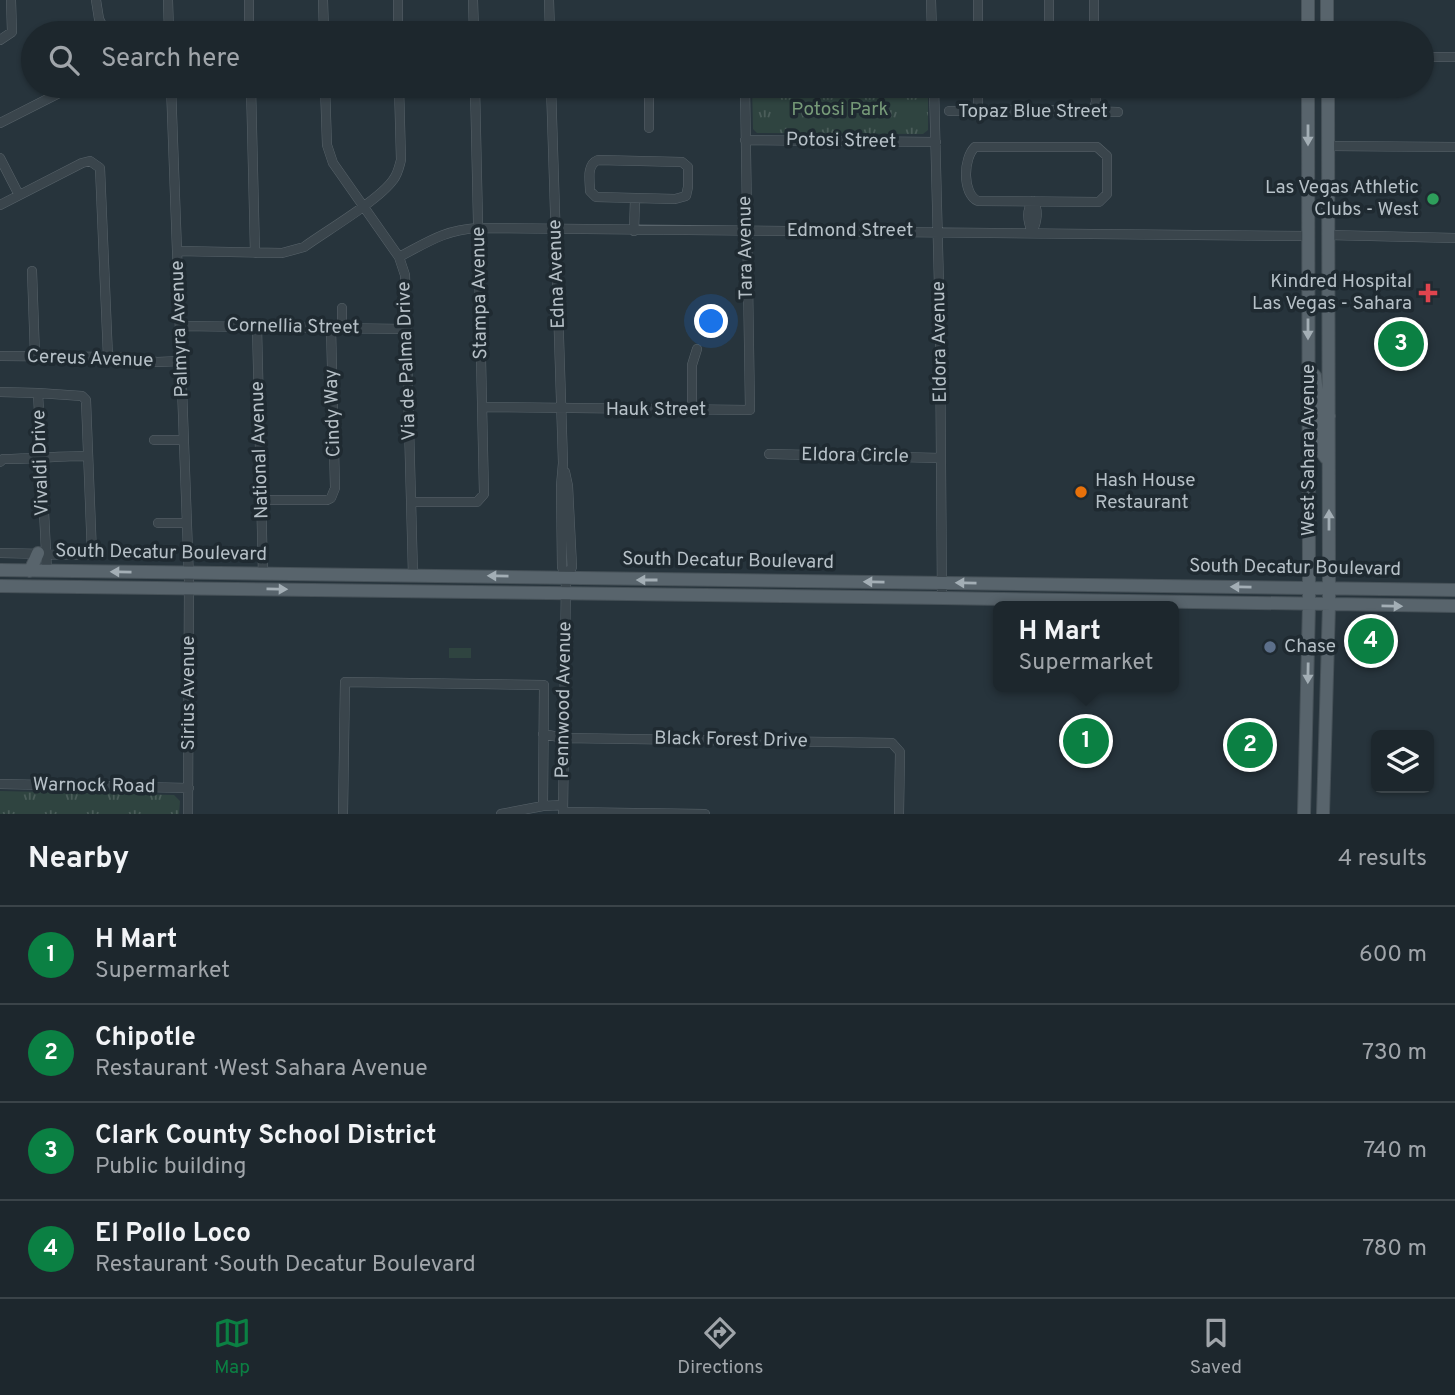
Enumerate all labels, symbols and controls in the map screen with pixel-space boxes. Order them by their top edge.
search box [21,21,1434,98]
icon: search [45,41,83,79]
text: Search here [101,43,240,76]
park label: Potosi Park [791,98,889,122]
street label: Topaz Blue Street [958,100,1108,124]
one-way arrow [1302,125,1314,147]
street label: Potosi Street [786,128,896,154]
place label: Las Vegas Athletic Clubs - West [1265,176,1419,222]
marker: Las Vegas Athletic Clubs - West [1425,191,1441,207]
street label: Tara Avenue [733,196,759,300]
street label: Edna Avenue [543,219,571,329]
street label: Edmond Street [787,219,913,243]
street label: Stampa Avenue [467,226,493,360]
street label: Palmyra Avenue [166,260,194,398]
place label: Kindred Hospital Las Vegas - Sahara [1252,270,1412,316]
street label: Via de Palma Drive [392,281,422,441]
street label: Eldora Avenue [927,281,953,403]
marker: Kindred Hospital Las Vegas - Sahara [1418,283,1438,303]
your location [694,304,728,338]
street label: Cornellia Street [226,314,360,340]
one-way arrow [1302,318,1314,340]
pin: 3 [1378,318,1424,370]
street label: Cereus Avenue [26,345,154,373]
street label: West Sahara Avenue [1297,364,1321,536]
street label: Cindy Way [319,368,347,458]
street label: National Avenue [246,381,274,519]
street label: Hauk Street [606,398,706,422]
street label: Vivaldi Drive [27,409,55,517]
street label: Eldora Circle [801,443,909,469]
place label: Hash House Restaurant [1095,469,1195,515]
marker: Hash House Restaurant [1073,484,1089,500]
one-way arrow [1323,508,1335,530]
street label: South Decatur Boulevard [55,539,267,567]
street label: South Decatur Boulevard [622,547,834,575]
street label: South Decatur Boulevard [1189,554,1401,582]
one-way arrow [110,566,132,578]
one-way arrow [486,571,508,582]
one-way arrow [635,574,657,586]
one-way arrow [863,576,885,588]
one-way arrow [955,577,977,589]
one-way arrow [1230,581,1252,593]
one-way arrow [267,583,289,595]
one-way arrow [1381,600,1403,611]
popup [993,601,1179,692]
pin: 4 [1348,615,1394,667]
text: H Mart [1019,616,1101,649]
street label: Pennwood Avenue [551,621,577,779]
street label: Sirius Avenue [177,635,201,751]
place label: Chase [1284,635,1336,659]
marker: Chase [1262,639,1278,655]
text: Supermarket [1019,649,1153,678]
one-way arrow [1302,662,1313,684]
pin: 1 [1063,715,1109,767]
pin: 2 [1227,719,1273,771]
street label: Black Forest Drive [654,727,808,753]
map controls [1371,730,1434,793]
button: layers [1371,730,1434,793]
street label: Warnock Road [32,773,156,799]
text: Nearby [28,841,129,878]
text: 4 results [1338,845,1427,874]
text: H Mart [95,924,177,957]
text: 1 [46,941,56,970]
text: 600 m [1359,941,1427,970]
text: Supermarket [95,957,230,986]
text: Chipotle [95,1022,196,1055]
text: 2 [44,1039,58,1068]
text: 730 m [1362,1039,1427,1068]
text: Restaurant · West Sahara Avenue [95,1055,428,1084]
text: Clark County School District [95,1120,437,1153]
text: 3 [44,1137,58,1166]
text: 740 m [1363,1137,1427,1166]
text: Public building [95,1153,247,1182]
text: El Pollo Loco [95,1218,251,1251]
text: 4 [44,1235,58,1264]
text: 780 m [1362,1235,1427,1264]
text: Restaurant · South Decatur Boulevard [95,1251,476,1280]
tab: Map [213,1314,251,1380]
tab: Directions [677,1314,764,1380]
tab: Saved [1190,1314,1242,1380]

